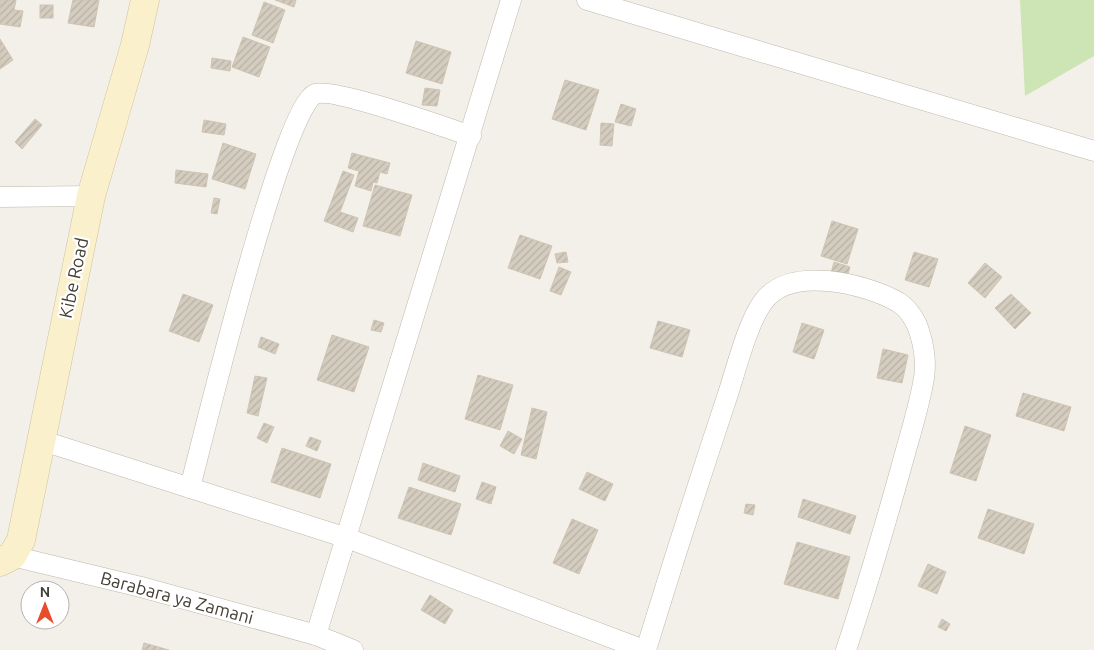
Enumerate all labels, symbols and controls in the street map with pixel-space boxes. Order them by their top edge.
street label: Kibe Road [55,236,91,320]
street label: Barabara ya Zamani [99,567,256,627]
north arrow [20,580,70,630]
text: N [40,584,50,600]

